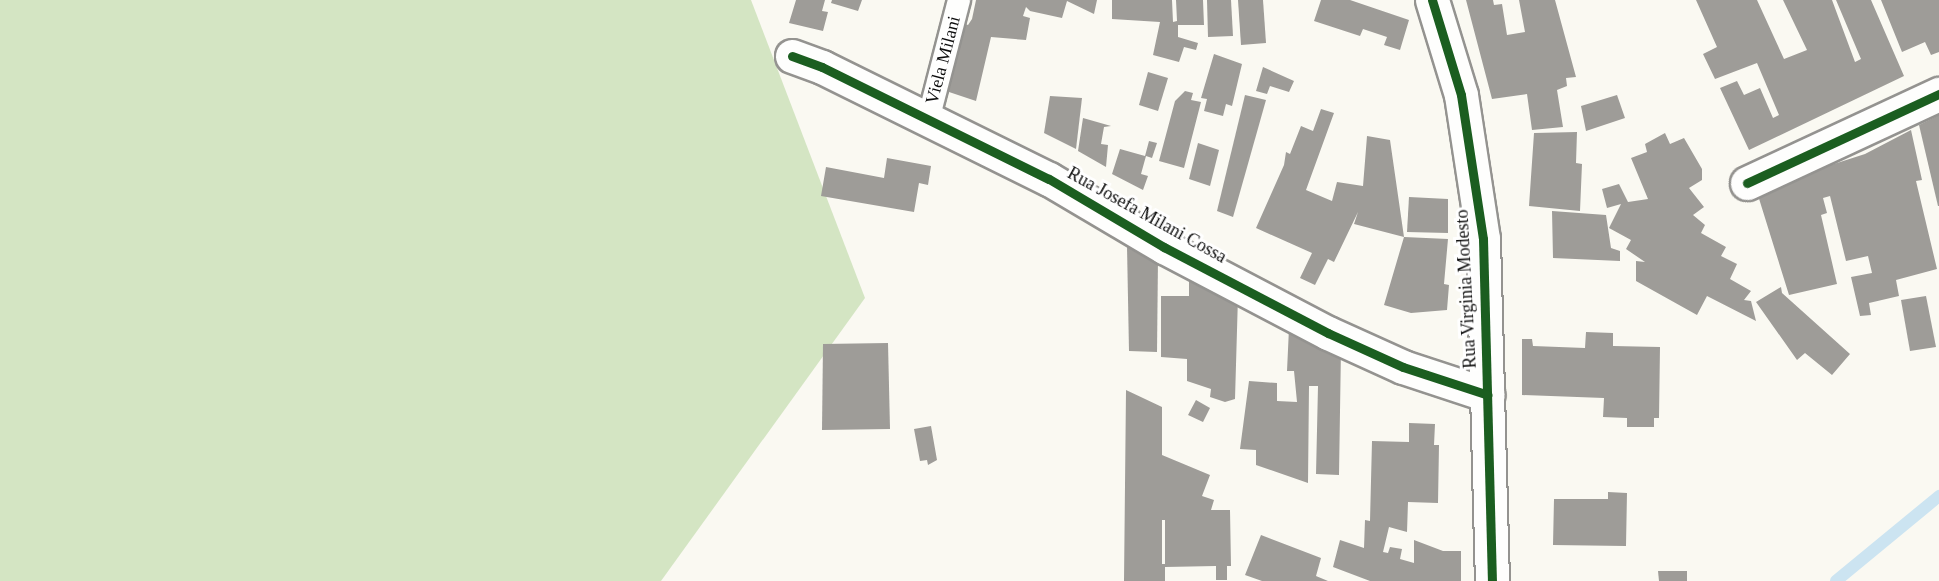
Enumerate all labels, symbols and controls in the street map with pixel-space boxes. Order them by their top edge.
street label: Viela Milani [921,14,965,106]
street label: Rua Josefa Milani Cossa [1064,162,1230,268]
street label: Rua Virginia Modesto [1451,209,1481,369]

